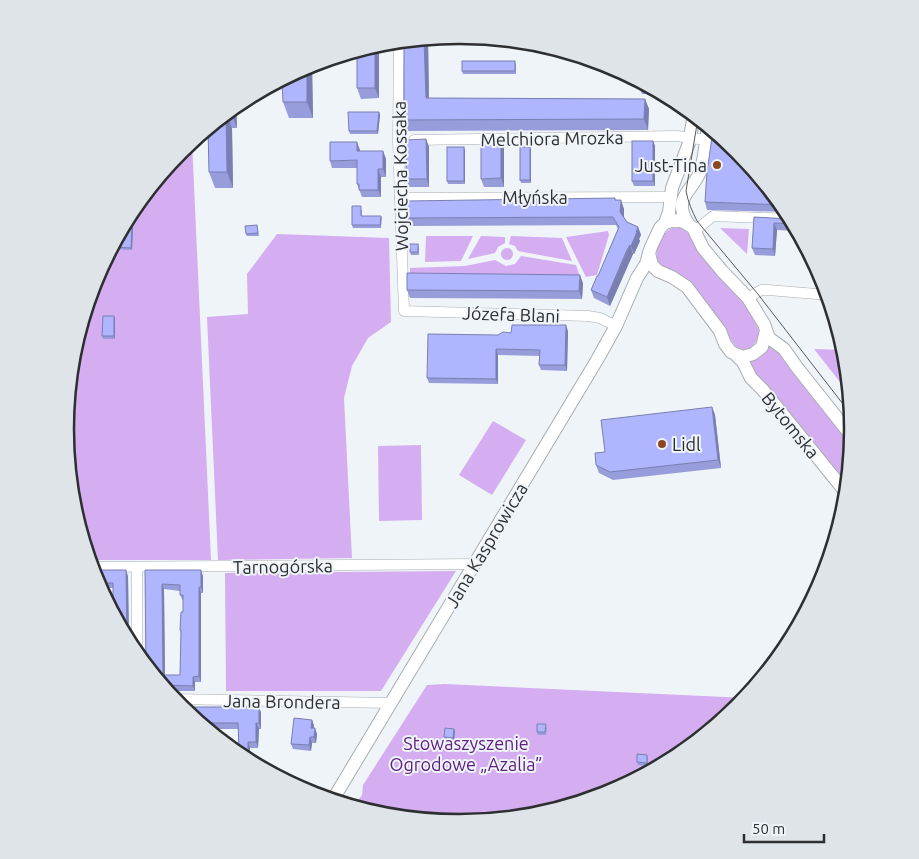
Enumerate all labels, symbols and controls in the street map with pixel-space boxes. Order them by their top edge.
street label: Wojciecha Kossaka [389,101,411,251]
street label: Melchiora Mrozka [480,127,624,149]
place label: Just-Tina [635,155,707,175]
marker: Just-Tina [711,159,723,171]
street label: Młyńska [502,187,568,207]
street label: Józefa Blani [462,302,560,326]
street label: Bytomska [758,388,824,462]
place label: Lidl [672,434,701,454]
marker: Lidl [656,438,668,450]
street label: Jana Kasprowicza [441,479,531,611]
street label: Tarnogórska [233,555,333,577]
street label: Jana Brondera [223,690,341,712]
park label: Stowaszyszenie Ogrodowe „Azalia” [389,733,543,774]
scale bar [744,812,824,844]
text: 50 m [752,820,785,837]

